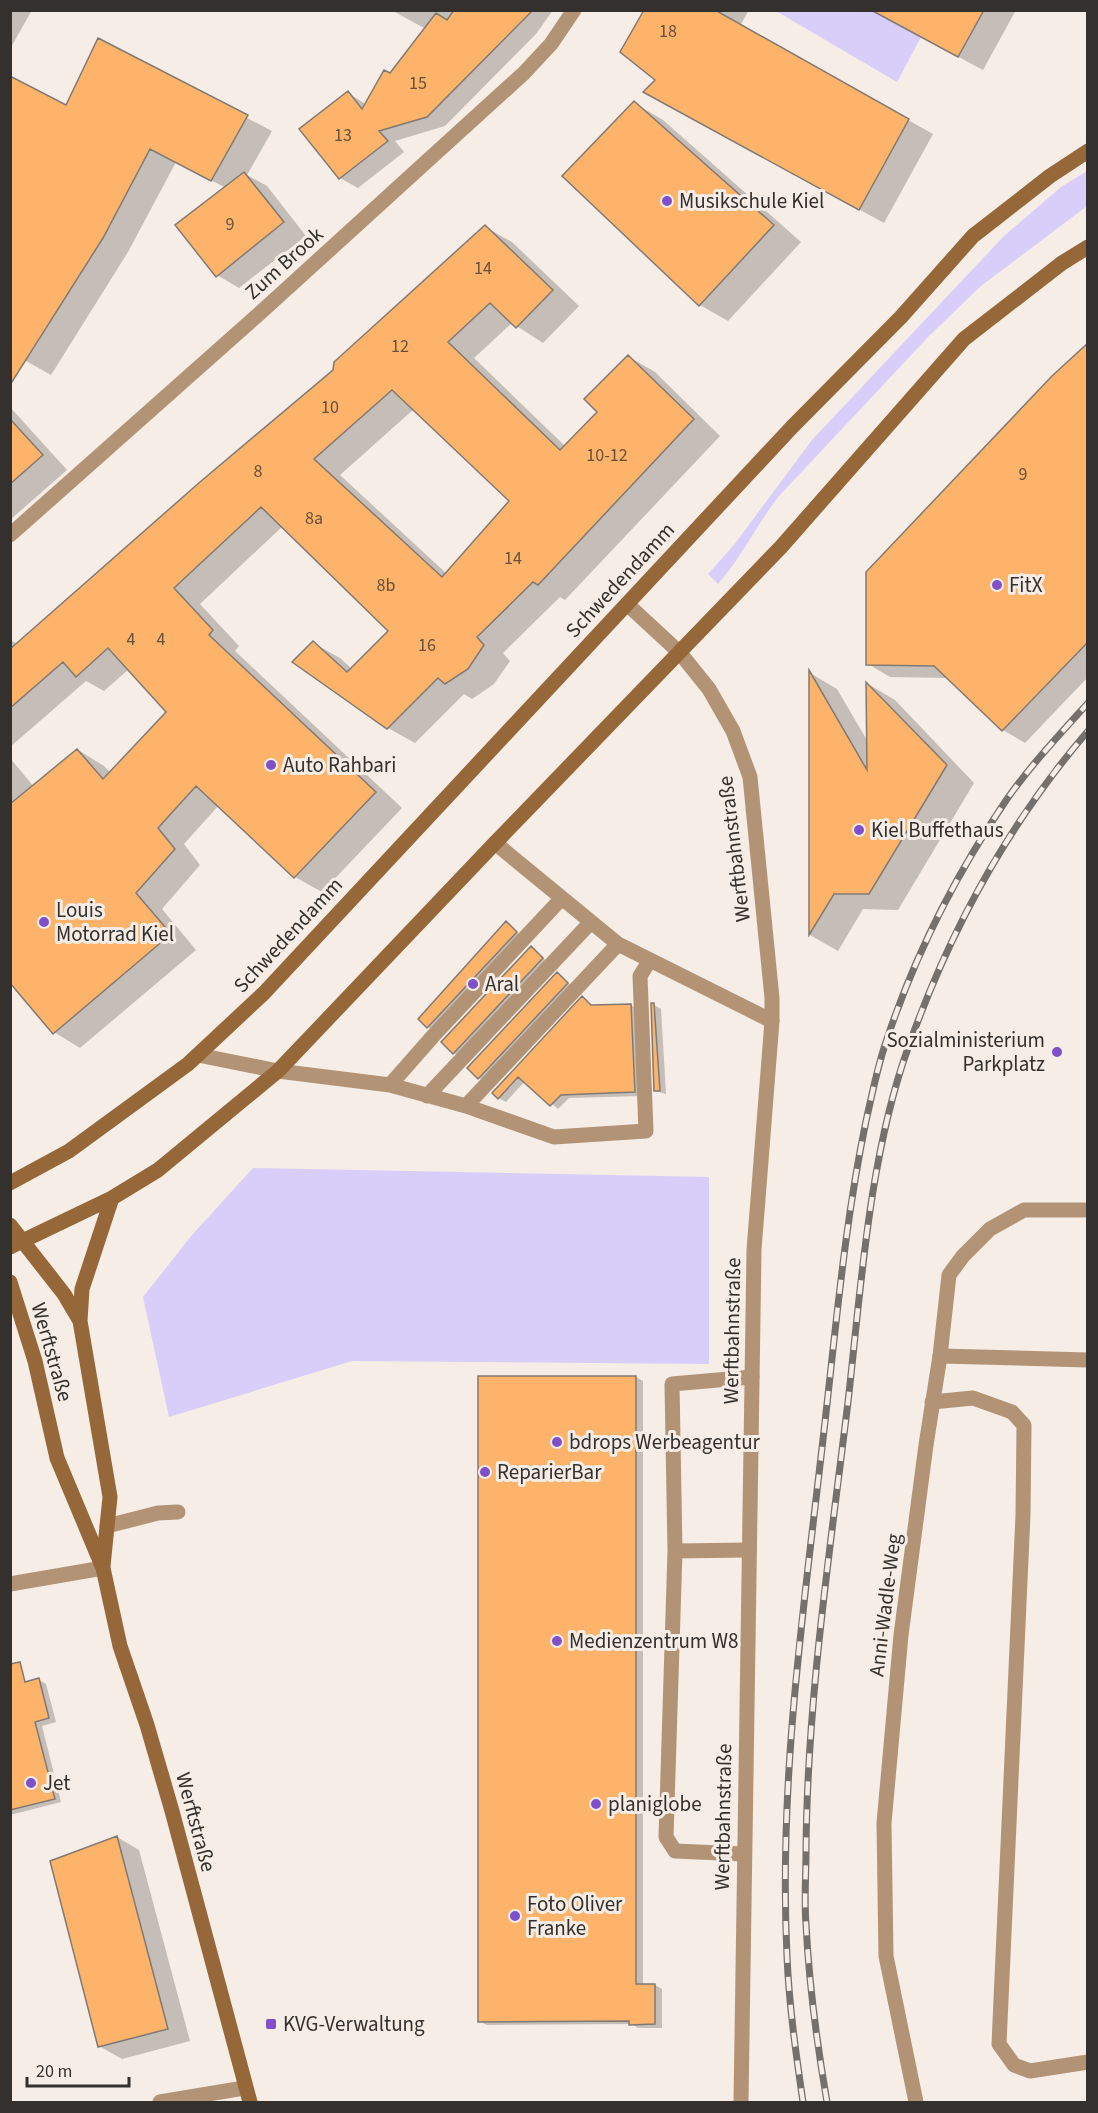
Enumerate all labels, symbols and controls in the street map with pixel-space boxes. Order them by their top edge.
house number: 18 [659,19,677,44]
house number: 15 [409,71,427,96]
house number: 13 [334,123,352,148]
place label: Musikschule Kiel [679,186,824,216]
marker: Musikschule Kiel [660,194,674,208]
house number: 9 [226,212,235,237]
street label: Zum Brook [238,219,330,306]
house number: 14 [474,256,492,281]
house number: 12 [391,334,409,359]
house number: 10 [321,395,339,420]
house number: 10-12 [586,443,628,468]
house number: 8 [254,459,263,484]
house number: 9 [1019,462,1028,487]
house number: 8a [305,506,323,531]
street label: Schwedendamm [558,516,682,644]
house number: 14 [504,546,522,571]
place label: FitX [1009,570,1043,600]
house number: 8b [377,573,395,598]
marker: FitX [990,578,1004,592]
house number: 4 [127,627,136,652]
house number: 4 [157,627,166,652]
house number: 16 [418,633,436,658]
place label: Auto Rahbari [283,750,396,780]
marker: Auto Rahbari [264,758,278,772]
street label: Werftbahnstraße [710,774,758,924]
place label: Kiel Buffethaus [871,815,1004,845]
marker: Kiel Buffethaus [852,823,866,837]
street label: Schwedendamm [226,871,350,999]
place label: Louis Motorrad Kiel [56,895,174,949]
marker: Louis Motorrad Kiel [37,915,51,929]
place label: Aral [485,969,519,999]
marker: Aral [466,977,480,991]
place label: Sozialministerium Parkplatz [886,1025,1045,1079]
marker: Sozialministerium Parkplatz [1050,1045,1064,1059]
street label: Werftbahnstraße [716,1257,748,1405]
street label: Werftstraße [24,1299,80,1405]
place label: bdrops Werbeagentur [569,1427,761,1457]
marker: bdrops Werbeagentur [550,1435,564,1449]
place label: ReparierBar [497,1457,602,1487]
marker: ReparierBar [478,1465,492,1479]
street label: Anni-Wadle-Weg [861,1531,909,1678]
place label: Medienzentrum W8 [569,1626,738,1656]
marker: Medienzentrum W8 [550,1634,564,1648]
street label: Werftbahnstraße [707,1743,739,1891]
place label: Jet [43,1768,70,1798]
street label: Werftstraße [168,1769,224,1875]
marker: Jet [24,1776,38,1790]
place label: planiglobe [608,1789,702,1819]
marker: planiglobe [589,1797,603,1811]
place label: Foto Oliver Franke [527,1889,623,1943]
marker: Foto Oliver Franke [508,1909,522,1923]
place label: KVG-Verwaltung [283,2009,425,2039]
marker: KVG-Verwaltung [264,2017,278,2031]
scale bar [27,2050,129,2088]
text: 20 m [36,2059,72,2084]

